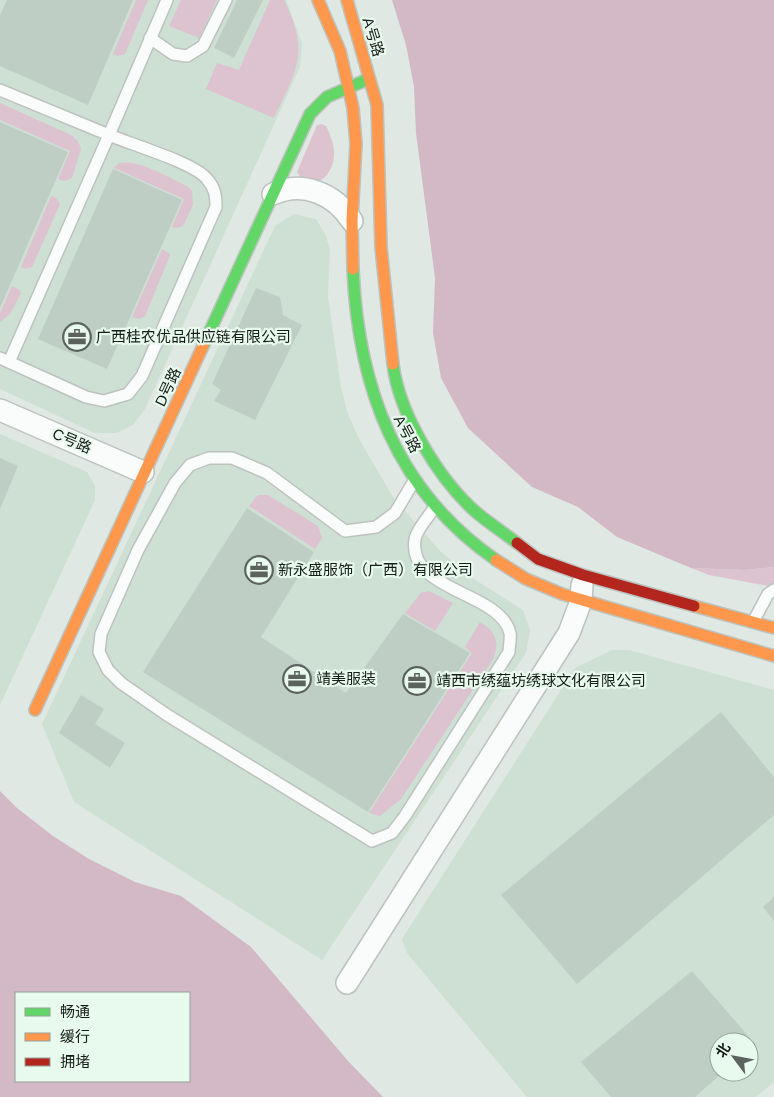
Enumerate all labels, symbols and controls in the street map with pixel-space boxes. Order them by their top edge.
street label: A号路 [359,15,387,58]
office icon: 广西桂农优品供应链有限公司 [62,322,92,352]
place label: 广西桂农优品供应链有限公司 [96,328,291,345]
street label: D号路 [151,365,184,409]
street label: A号路 [391,412,424,455]
street label: C号路 [50,425,94,456]
office icon: 新永盛服饰（广西）有限公司 [244,555,274,585]
place label: 新永盛服饰（广西）有限公司 [278,561,473,578]
office icon: 靖美服装 [282,664,312,694]
office icon: 靖西市绣蕴坊绣球文化有限公司 [402,666,432,696]
place label: 靖美服装 [316,670,376,687]
place label: 靖西市绣蕴坊绣球文化有限公司 [436,672,646,689]
legend [15,992,190,1082]
text: 畅通 [60,1003,90,1020]
text: 缓行 [60,1028,90,1045]
north arrow [709,1032,759,1082]
text: 北 [712,1040,733,1060]
text: 拥堵 [60,1053,90,1070]

